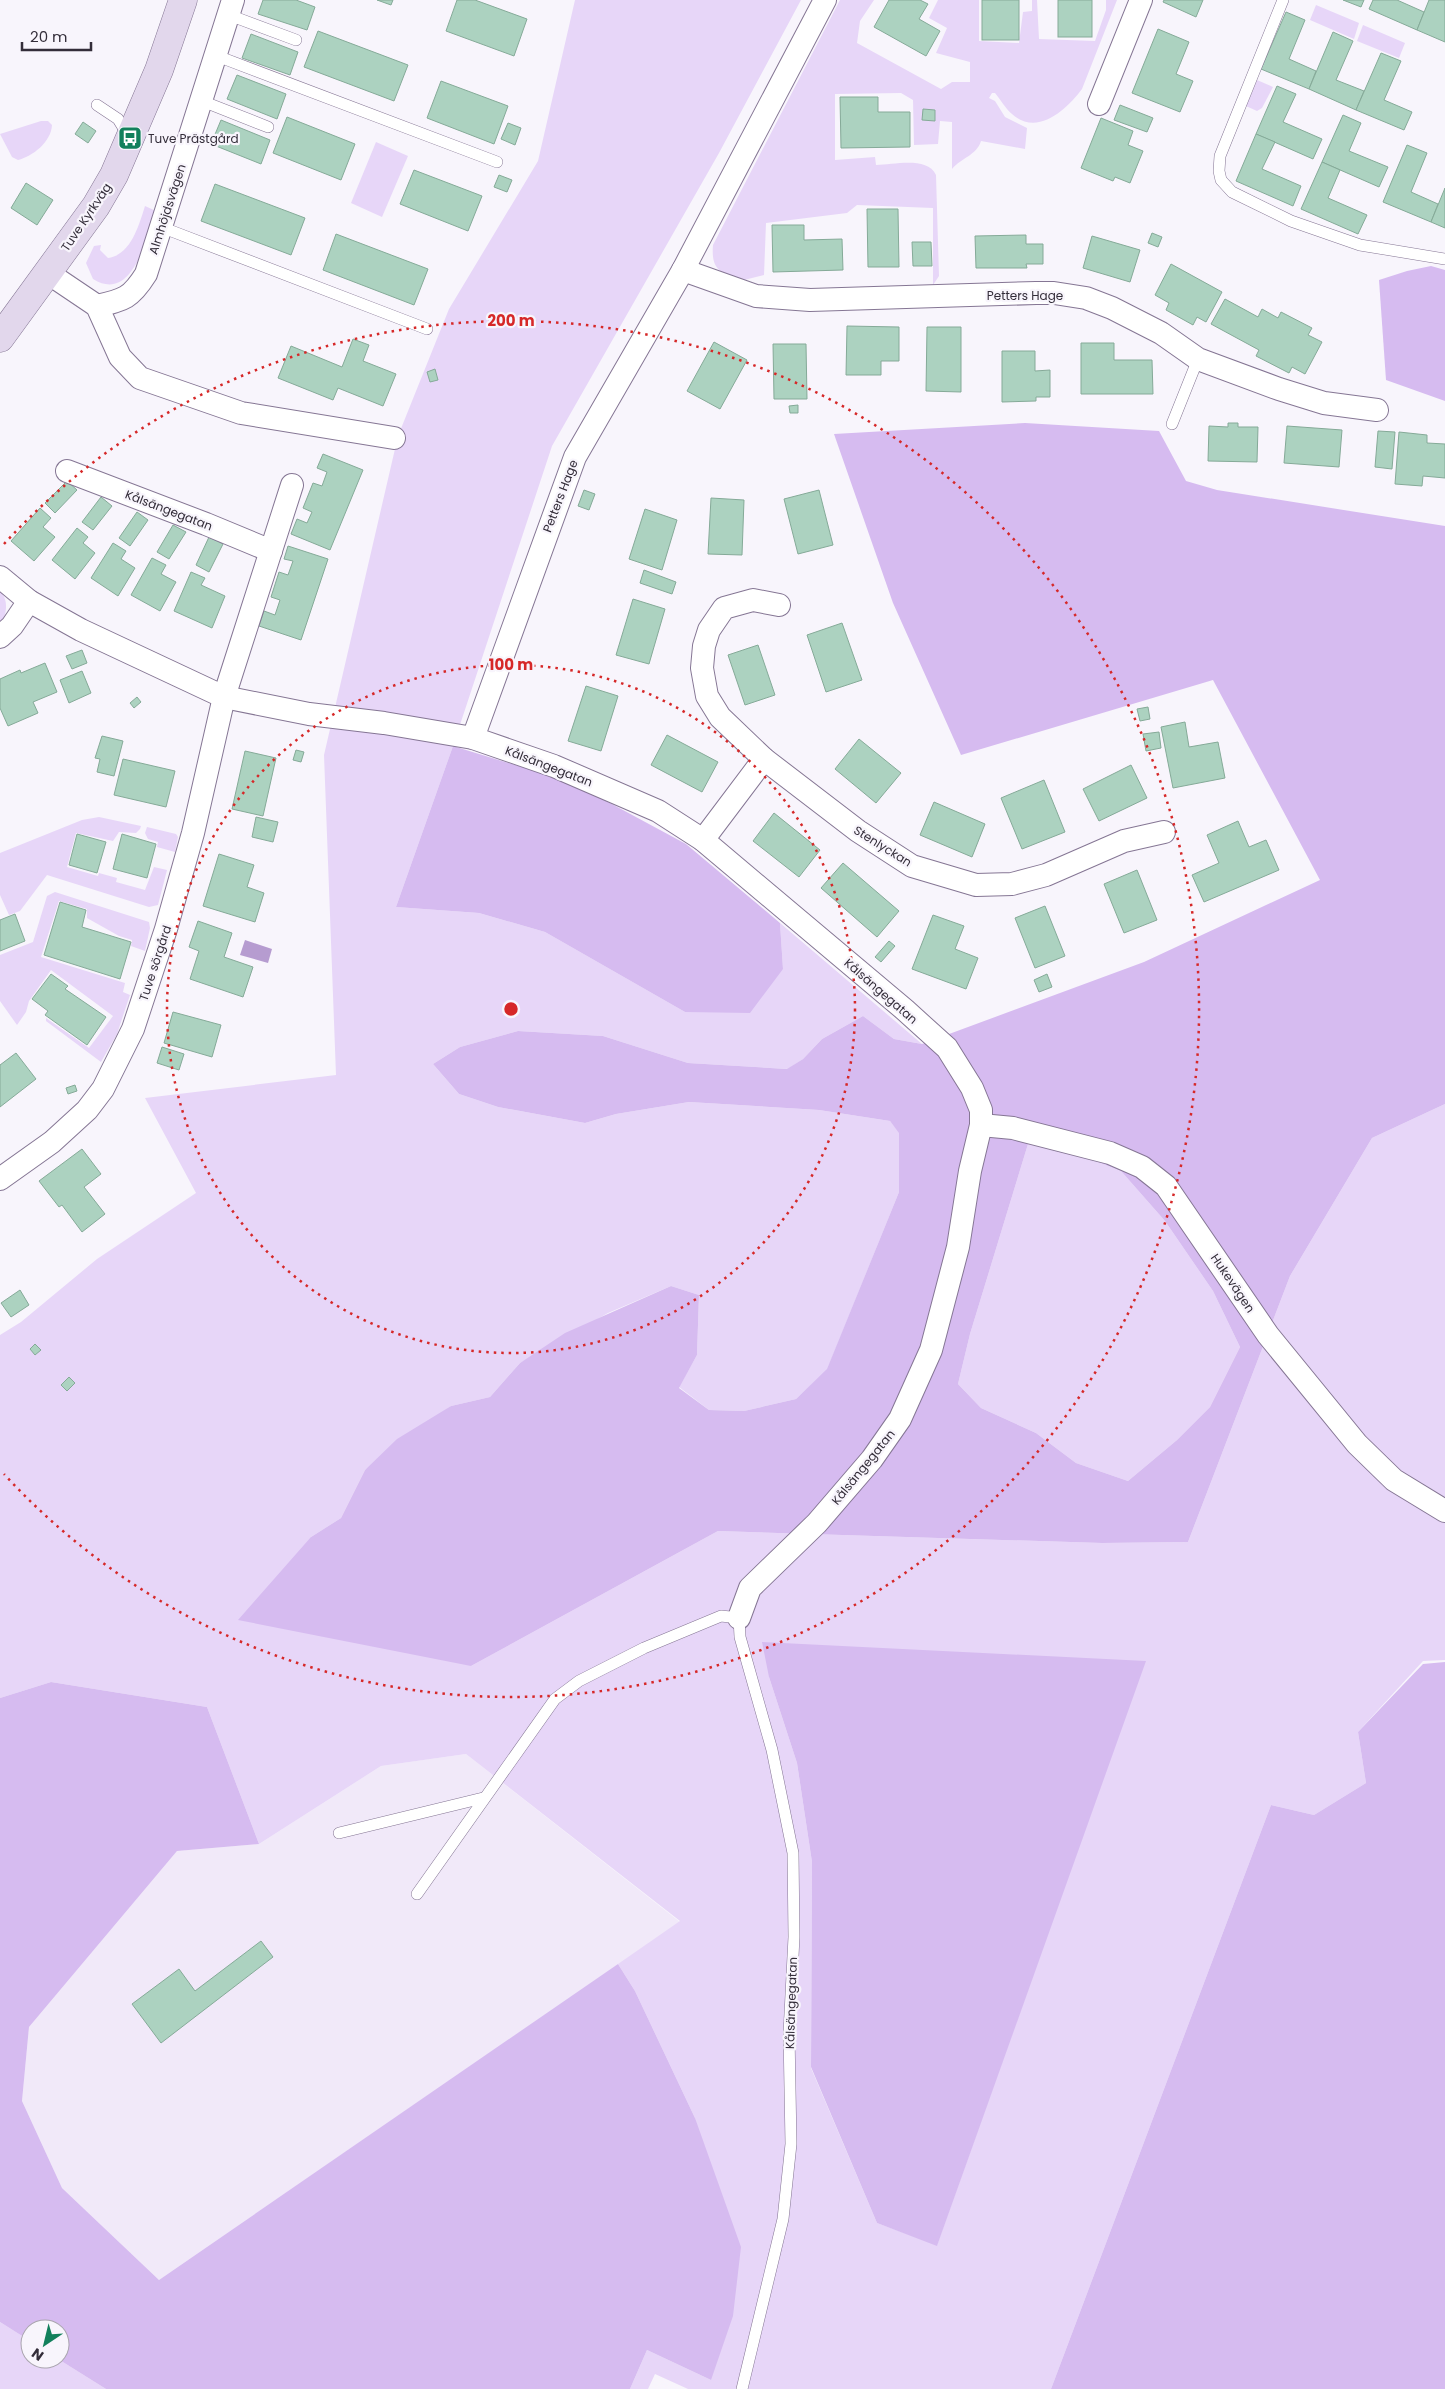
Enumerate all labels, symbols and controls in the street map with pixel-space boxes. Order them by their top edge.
scale bar [22,20,91,52]
text: 20 m [30,26,68,47]
bus stop icon: Tuve Prästgård [117,125,143,151]
place label: Tuve Prästgård [148,130,239,147]
street label: Almhöjdsvägen [144,162,190,256]
street label: Tuve Kyrkväg [57,179,115,255]
street label: Petters Hage [987,287,1063,304]
text: 200 m [487,310,535,331]
street label: Petters Hage [538,457,582,535]
street label: Kålsängegatan [123,486,215,534]
text: 100 m [489,654,533,675]
street label: Kålsängegatan [503,742,595,790]
street label: Stenlyckan [851,821,915,871]
street label: Tuve sörgård [135,923,175,1003]
street label: Kålsängegatan [841,954,921,1028]
centre of rings [502,1000,520,1018]
street label: Hukevägen [1207,1250,1259,1316]
street label: Kålsängegatan [827,1426,899,1508]
street label: Kålsängegatan [781,1957,801,2049]
north arrow [20,2319,70,2369]
text: N [27,2343,48,2366]

